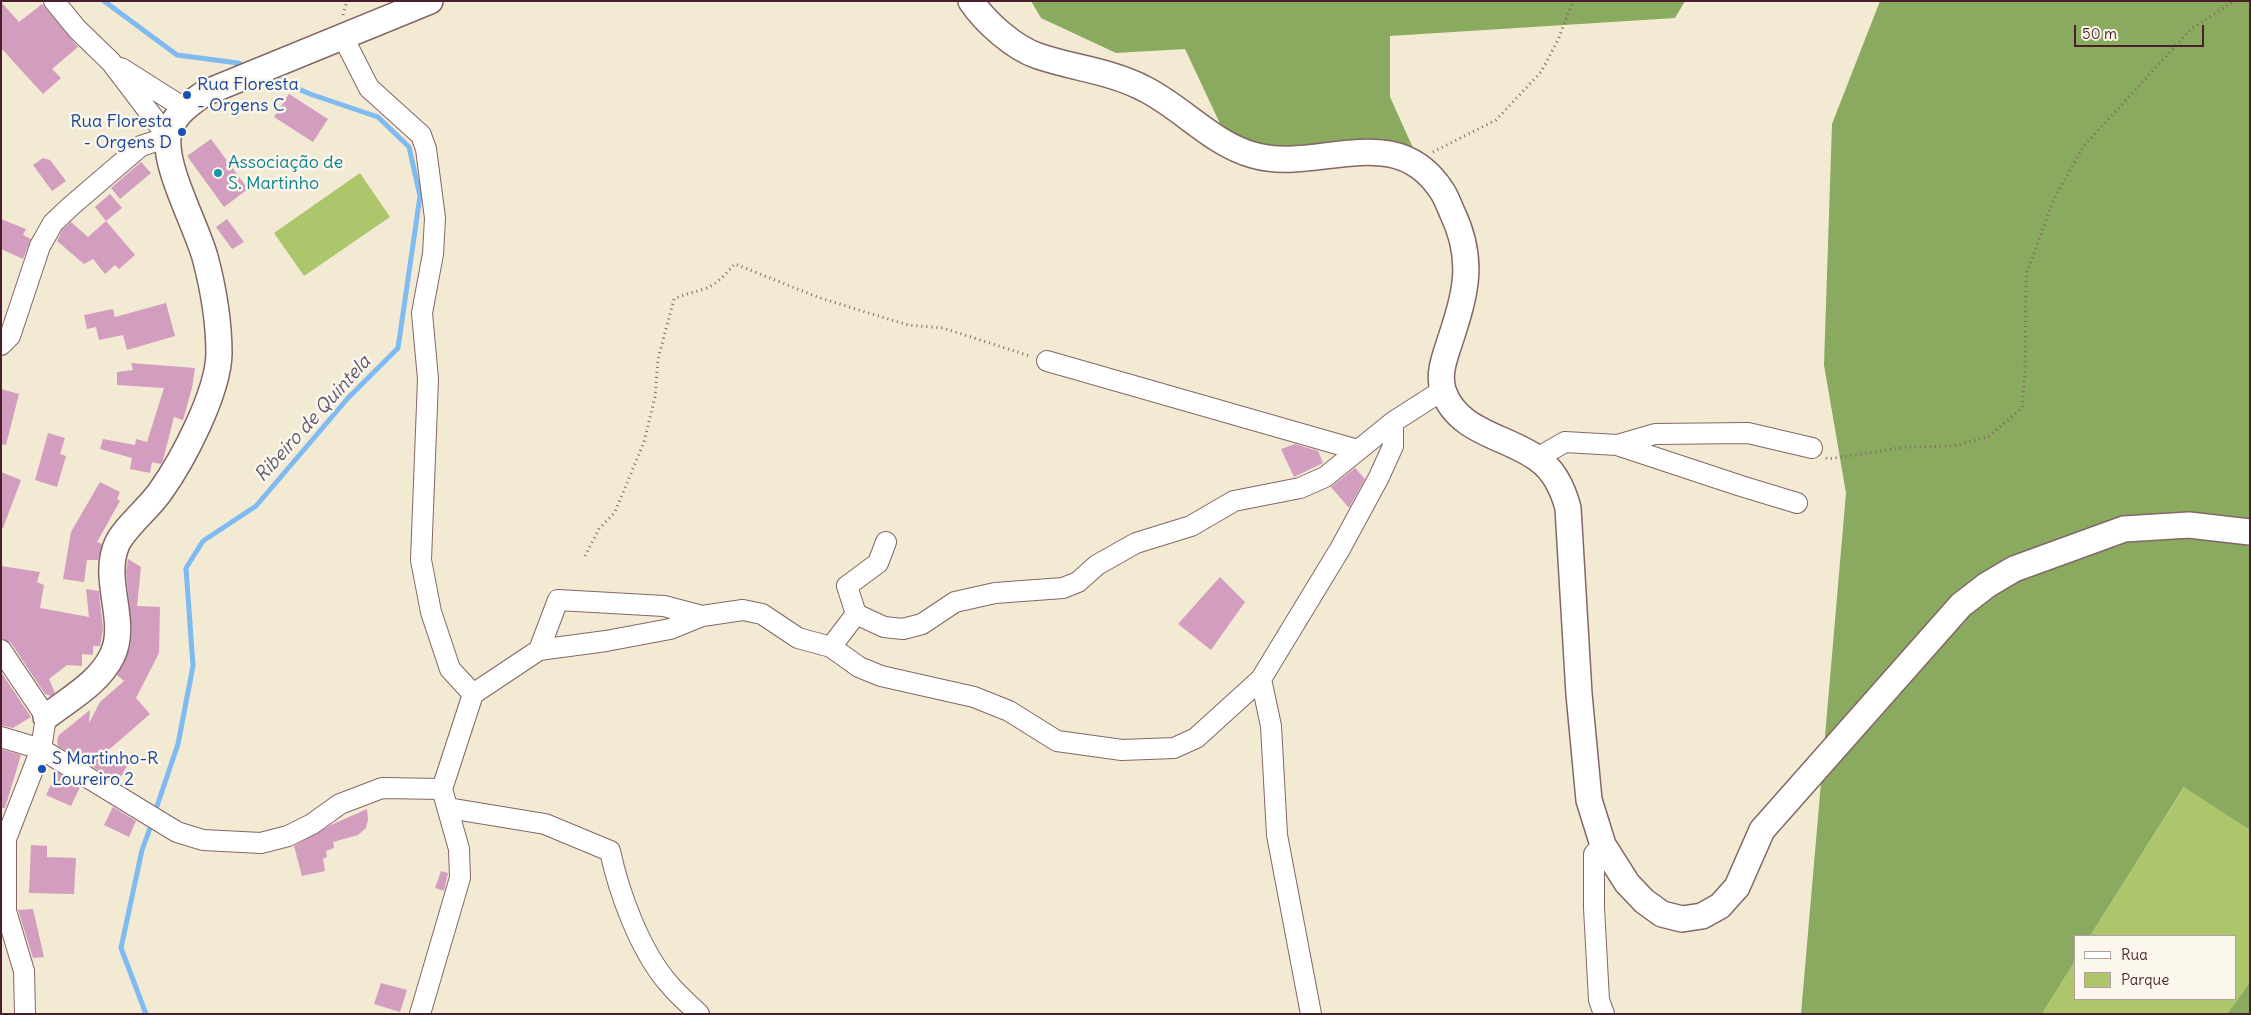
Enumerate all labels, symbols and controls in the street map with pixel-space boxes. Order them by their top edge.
scale bar [2076,15,2206,47]
text: 50 m [2082,24,2117,43]
place label: Rua Floresta - Orgens C [197,74,299,116]
marker: Rua Floresta - Orgens C [181,89,193,101]
place label: Rua Floresta - Orgens D [70,111,172,154]
marker: Rua Floresta - Orgens D [176,126,188,138]
place label: Associação de S. Martinho [228,152,343,194]
marker: Associação de S. Martinho [212,167,224,179]
water label: Ribeiro de Quintela [250,351,376,487]
place label: S Martinho-R Loureiro 2 [52,748,159,791]
marker: S Martinho-R Loureiro 2 [36,763,48,775]
legend [2074,935,2236,1000]
text: Rua [2121,945,2148,964]
text: Parque [2121,970,2169,989]

